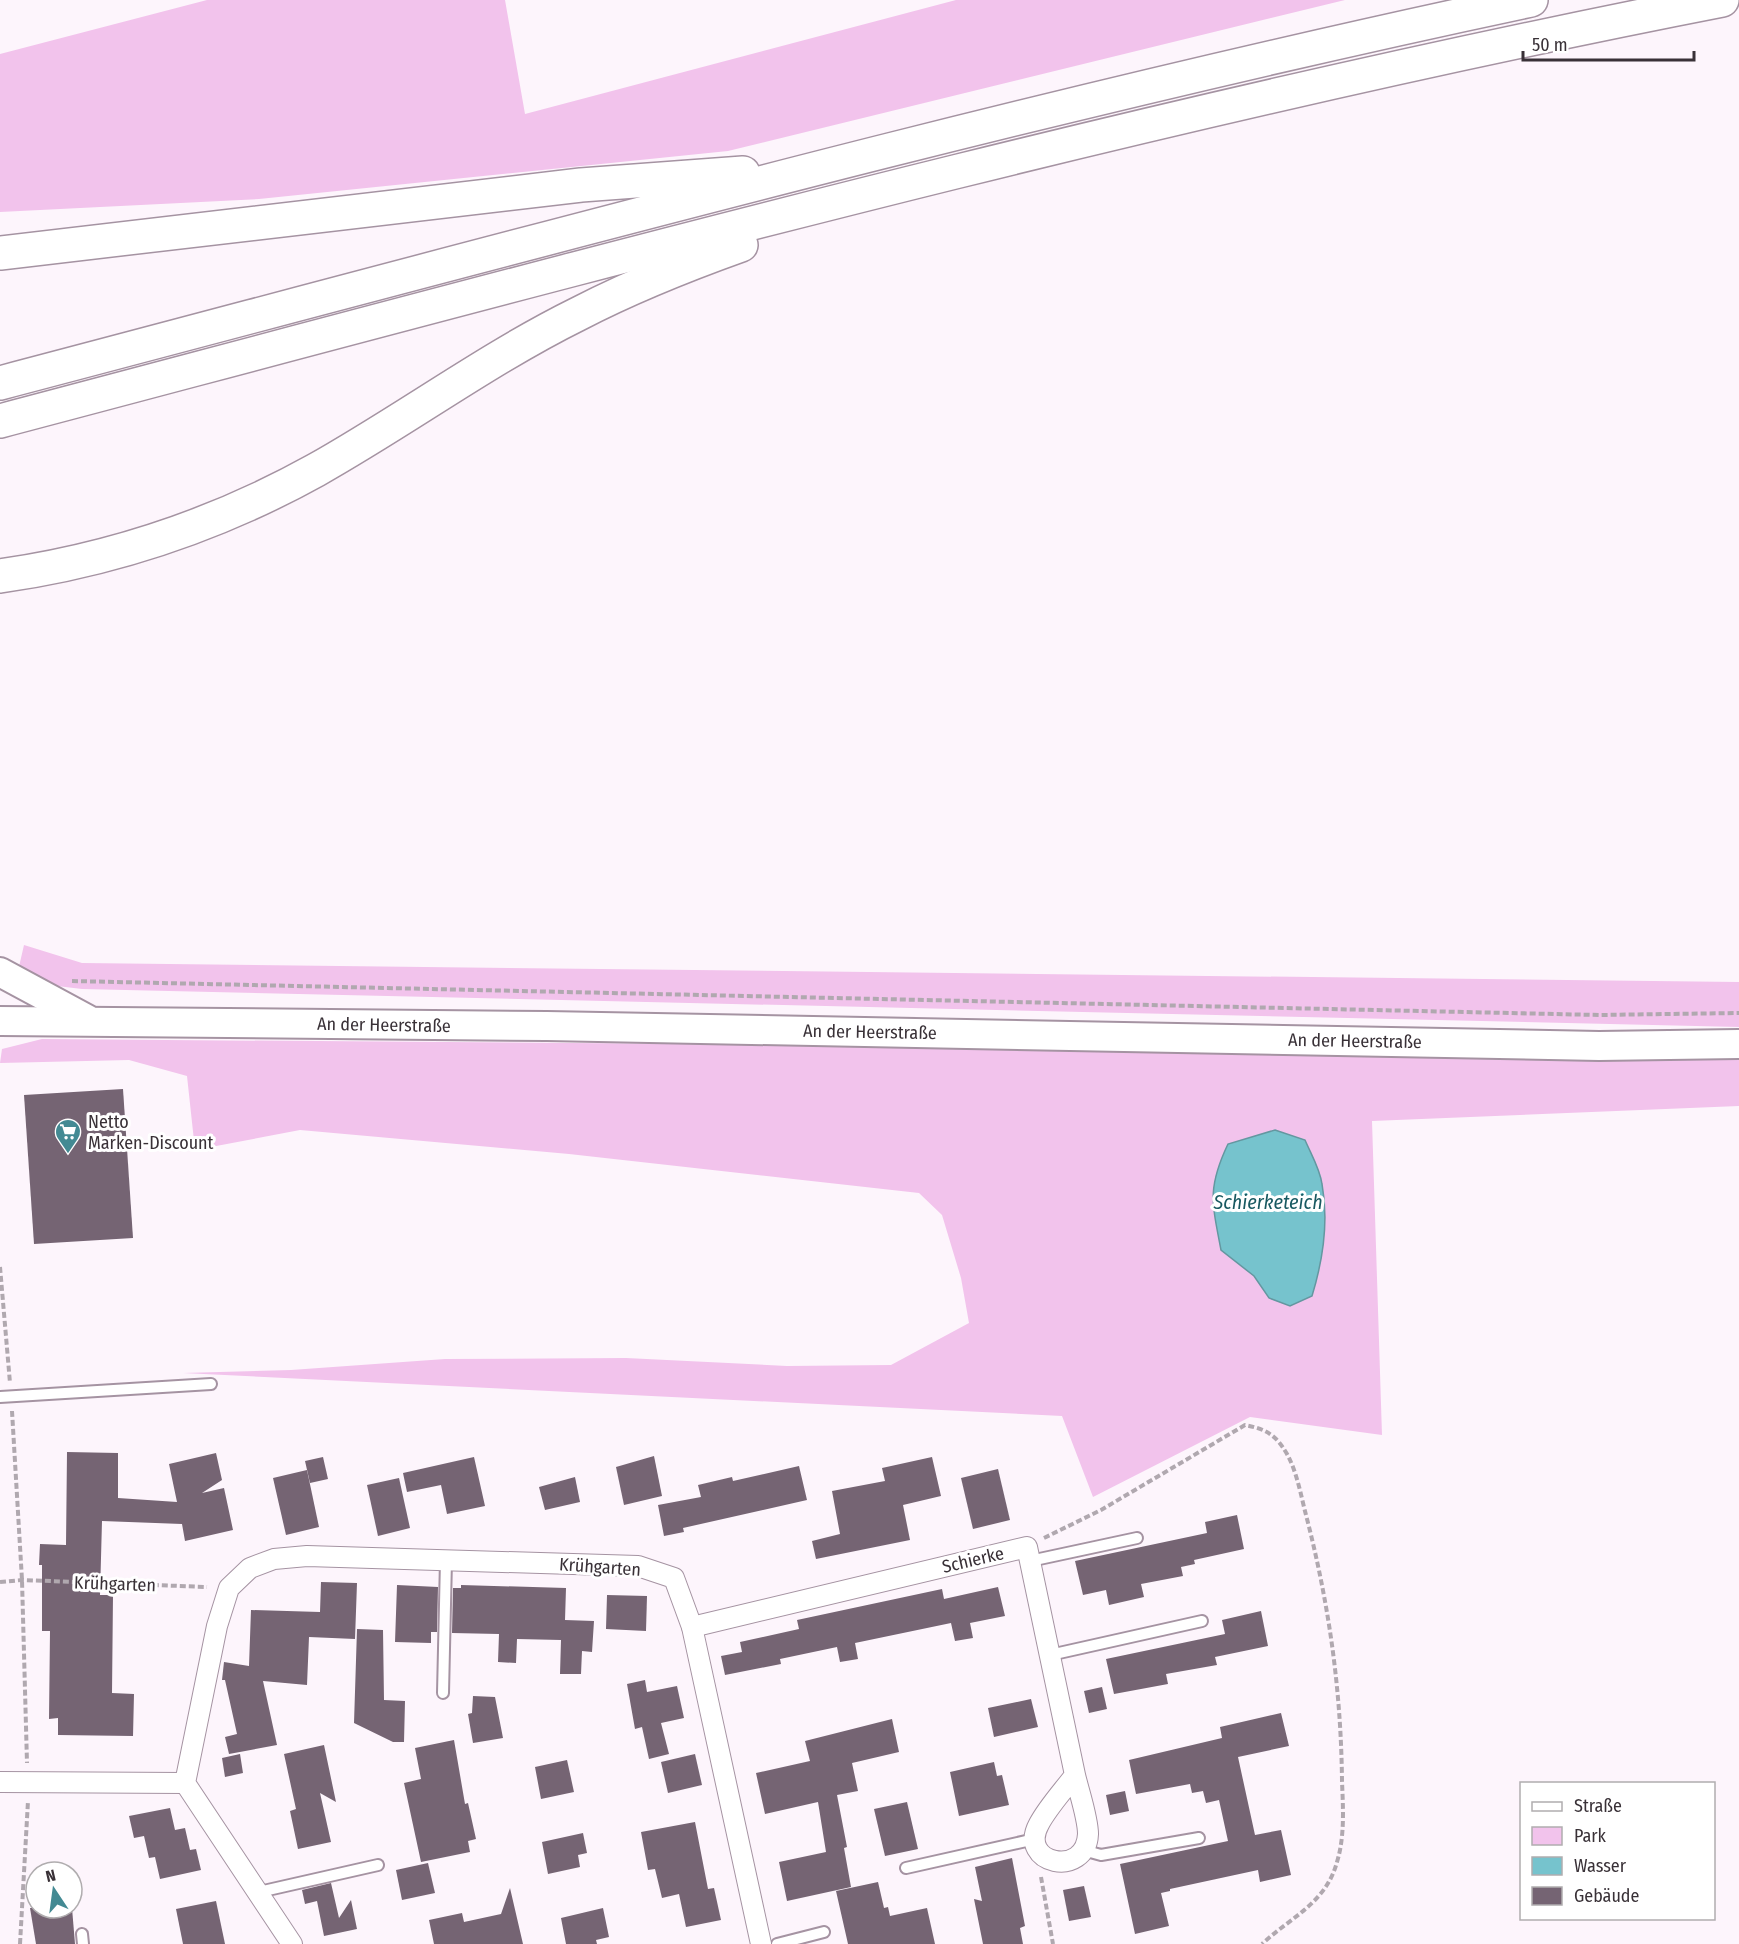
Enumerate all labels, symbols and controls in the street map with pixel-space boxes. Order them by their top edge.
scale bar [1523,24,1694,62]
text: 50 m [1532,34,1568,56]
street label: An der Heerstraße [317,1013,451,1037]
street label: An der Heerstraße [803,1020,937,1044]
street label: An der Heerstraße [1288,1029,1422,1053]
place label: Netto Marken-Discount [88,1111,214,1154]
supermarket icon: Netto Marken-Discount [53,1117,83,1155]
water label: Schierketeich [1212,1190,1323,1214]
street label: Schierke [940,1542,1006,1578]
street label: Krühgarten [558,1553,642,1581]
street label: Krühgarten [74,1572,156,1596]
legend [1520,1782,1715,1920]
text: Straße [1574,1795,1622,1817]
text: Park [1574,1825,1607,1847]
text: Wasser [1574,1855,1627,1877]
north arrow [24,1860,84,1920]
text: N [44,1866,58,1886]
text: Gebäude [1574,1885,1640,1907]

